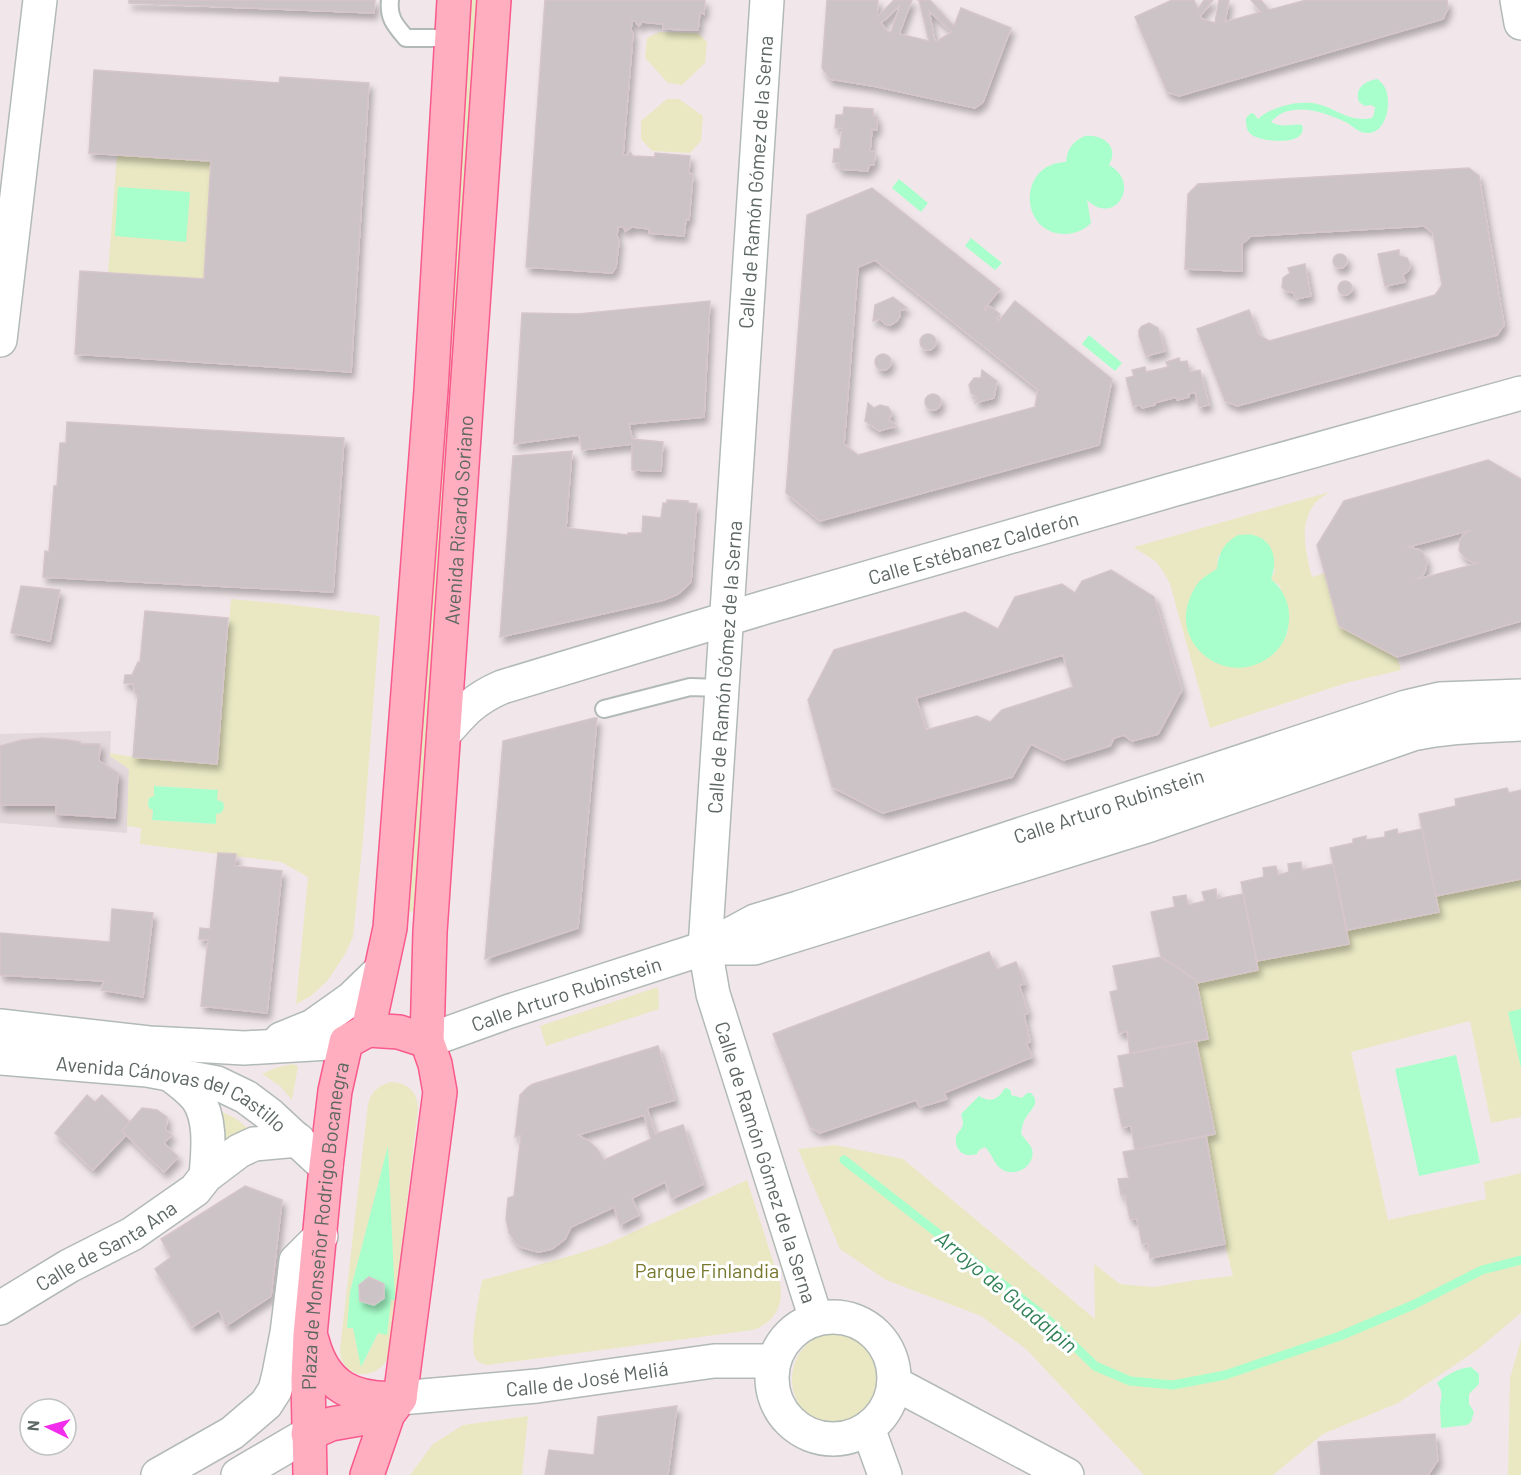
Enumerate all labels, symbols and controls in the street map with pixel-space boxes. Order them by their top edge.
street label: Calle de Ramón Gómez de la Serna [733,35,777,329]
street label: Avenida Ricardo Soriano [439,414,477,626]
street label: Calle Estébanez Calderón [865,506,1081,589]
street label: Calle de Ramón Gómez de la Serna [702,520,746,814]
street label: Calle Arturo Rubinstein [1010,763,1207,848]
street label: Calle Arturo Rubinstein [468,951,664,1036]
street label: Calle de Ramón Gómez de la Serna [710,1018,822,1306]
street label: Avenida Cánovas del Castillo [55,1051,292,1137]
street label: Plaza de Monseñor Rodrigo Bocanegra [296,1059,353,1390]
street label: Calle de Santa Ana [31,1195,181,1296]
water label: Arroyo de Guadalpin [931,1225,1083,1357]
park label: Parque Finlandia [635,1258,779,1282]
street label: Calle de José Meliá [505,1356,670,1401]
north arrow [18,1397,78,1457]
text: N [23,1420,42,1432]

